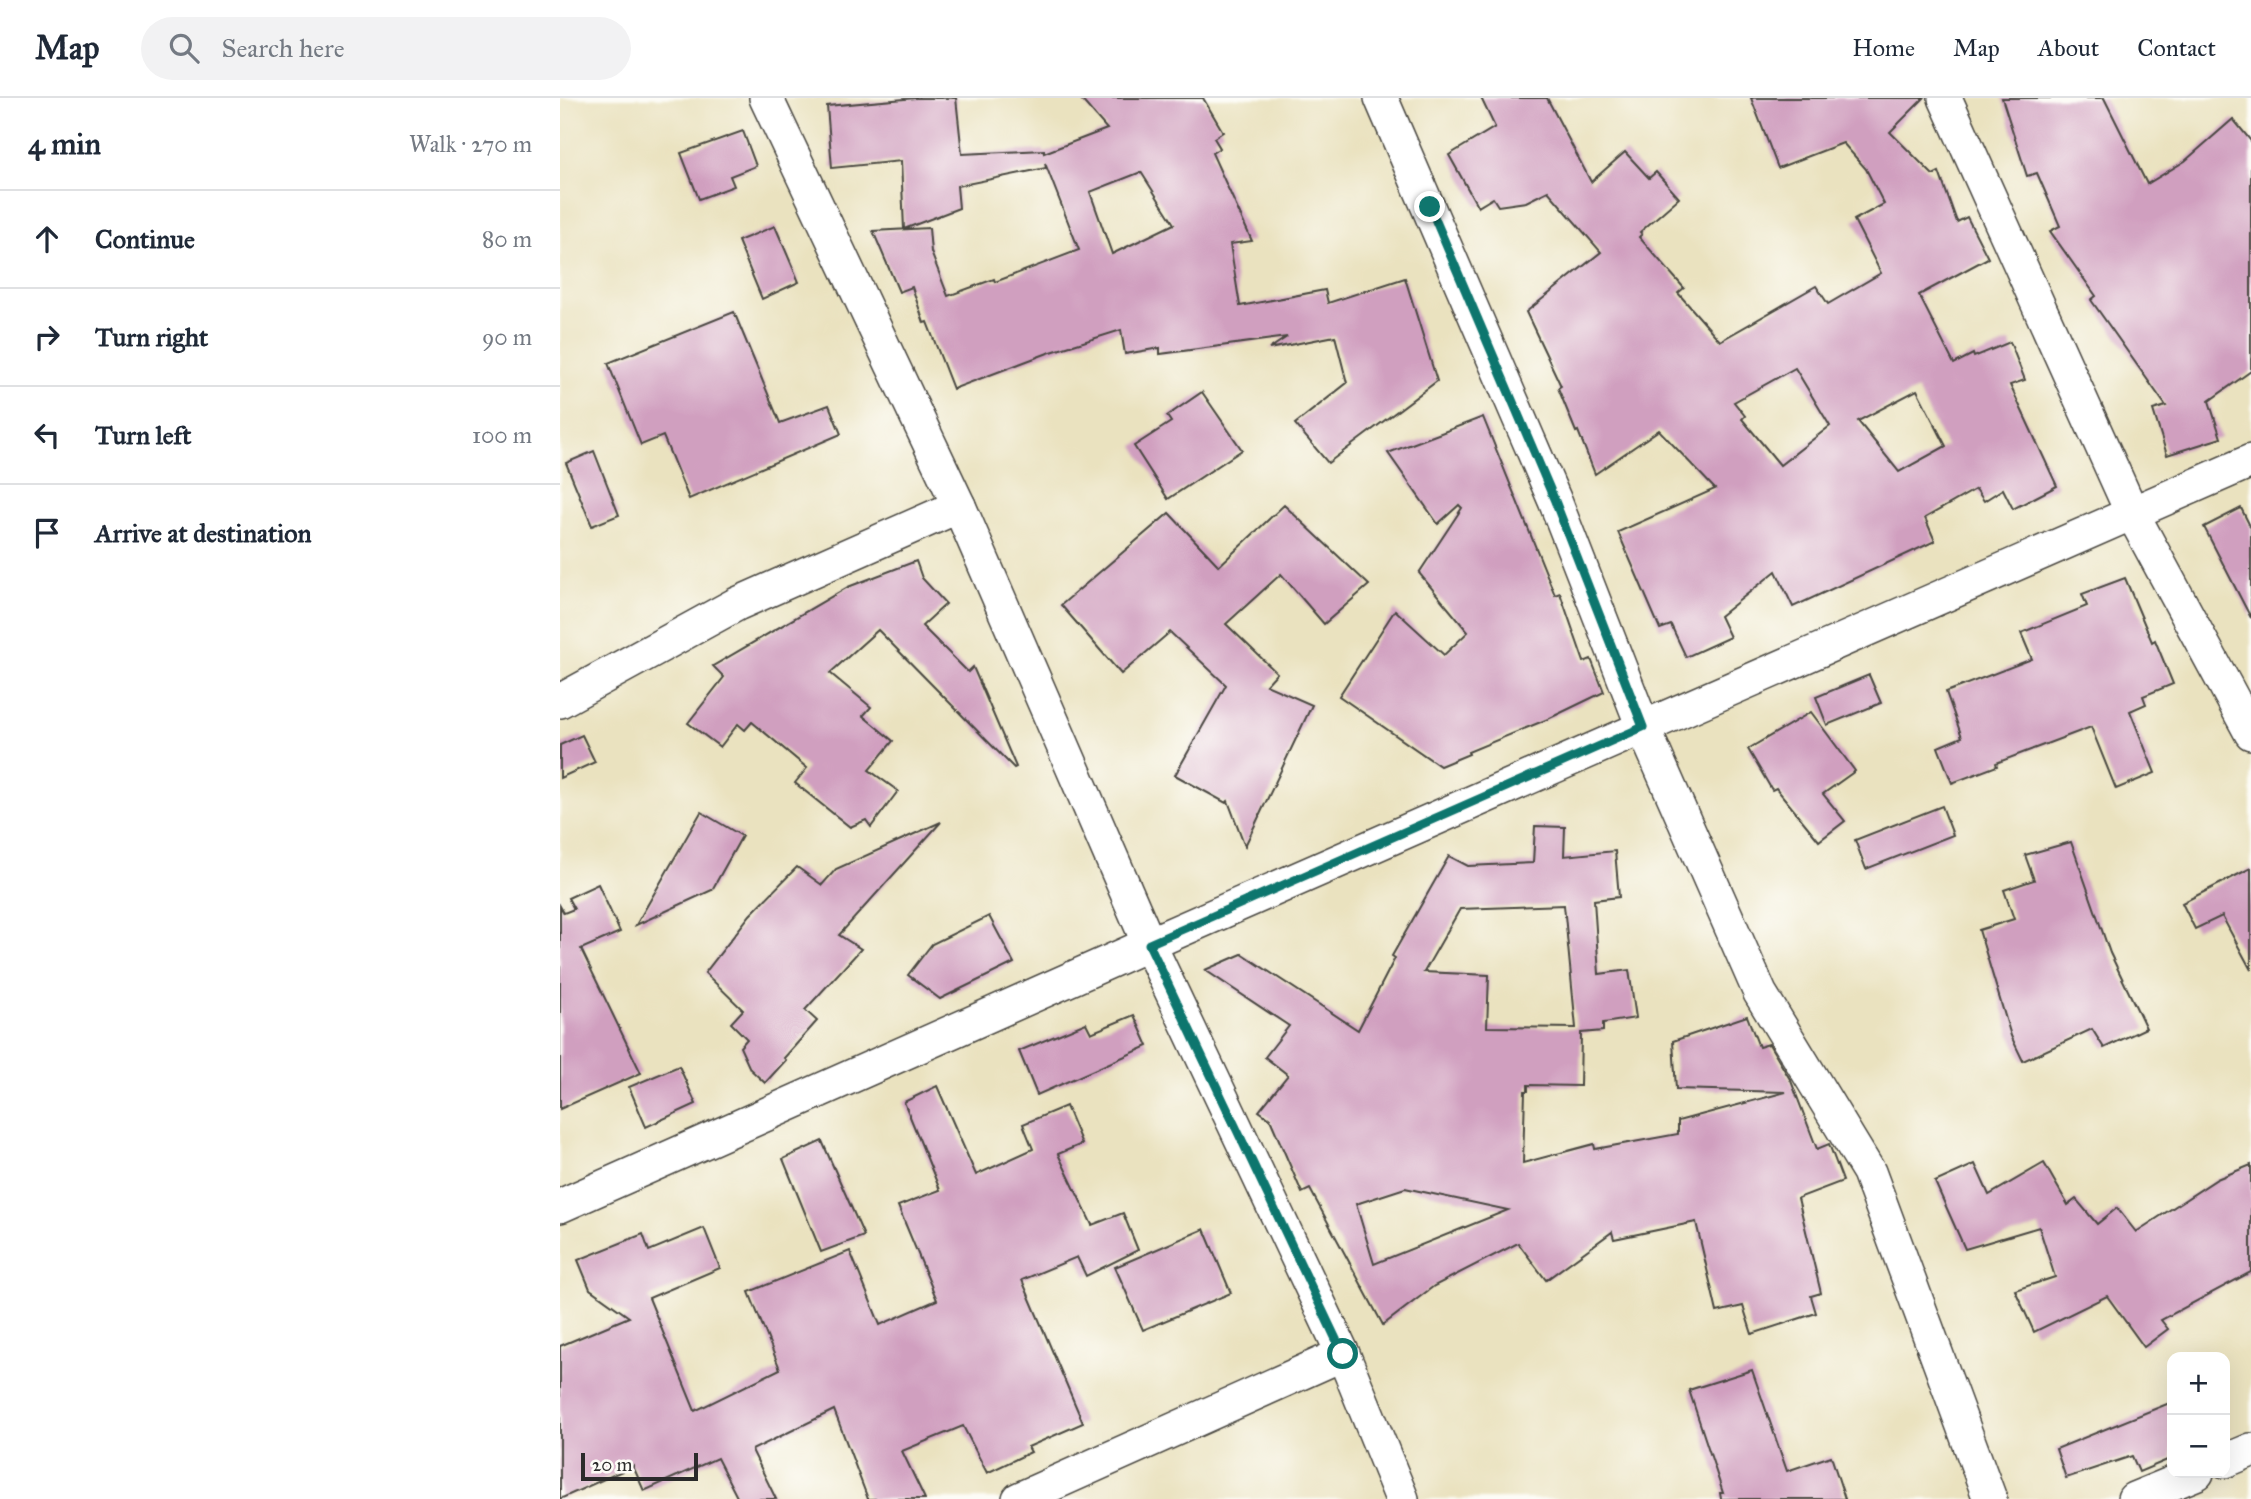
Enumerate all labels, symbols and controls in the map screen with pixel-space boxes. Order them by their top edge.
search box [141,17,631,80]
text: Map [35,28,99,68]
icon: search [165,29,203,67]
text: Search here [221,32,345,64]
text: Home [1852,33,1915,63]
text: Map [1953,33,2000,63]
text: About [2038,33,2099,63]
text: Contact [2137,33,2216,63]
text: 4 min [28,126,101,162]
text: Walk · 270 m [409,130,532,158]
route end [1414,191,1445,222]
icon: ahead [28,220,66,258]
text: Continue [95,223,195,255]
text: 80 m [482,225,532,253]
icon: right [28,318,66,356]
text: Turn right [95,321,208,353]
text: 90 m [482,323,532,351]
icon: left [28,416,66,454]
text: Turn left [95,419,191,451]
text: 100 m [472,421,532,449]
icon: arrive [28,514,66,552]
text: Arrive at destination [95,517,312,549]
route start [1327,1338,1358,1369]
map controls [2167,1352,2230,1478]
button: + [2167,1352,2230,1415]
button: − [2167,1415,2230,1478]
scale bar [581,1450,698,1482]
text: 20 m [592,1453,633,1476]

